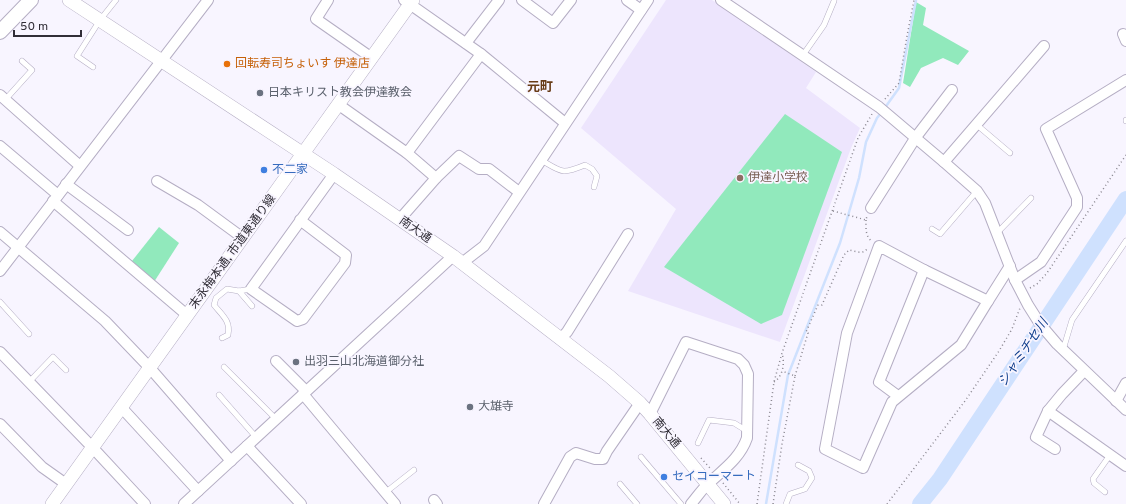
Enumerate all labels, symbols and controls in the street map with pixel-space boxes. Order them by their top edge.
scale bar [14,12,81,38]
text: 50 m [20,19,48,35]
place label: 回転寿司ちょいす 伊達店 [235,56,370,72]
marker: 回転寿司ちょいす 伊達店 [222,59,232,69]
district label: 元町 [527,80,553,96]
place label: 日本キリスト教会伊達教会 [268,85,412,101]
marker: 日本キリスト教会伊達教会 [255,88,265,98]
place label: 不二家 [272,162,308,178]
marker: 不二家 [259,165,269,175]
place label: 伊達小学校 [748,170,808,186]
marker: 伊達小学校 [735,173,745,183]
street label: 末永梅本通, 市道東通り線 [186,192,280,312]
street label: 南大通 [396,213,434,247]
water label: シャミチセ川 [996,315,1054,390]
place label: 出羽三山北海道御分社 [304,354,424,370]
marker: 出羽三山北海道御分社 [291,357,301,367]
place label: 大雄寺 [478,399,514,415]
marker: 大雄寺 [465,402,475,412]
street label: 南大通 [648,414,684,452]
place label: セイコーマート [672,469,756,485]
marker: セイコーマート [659,472,669,482]

